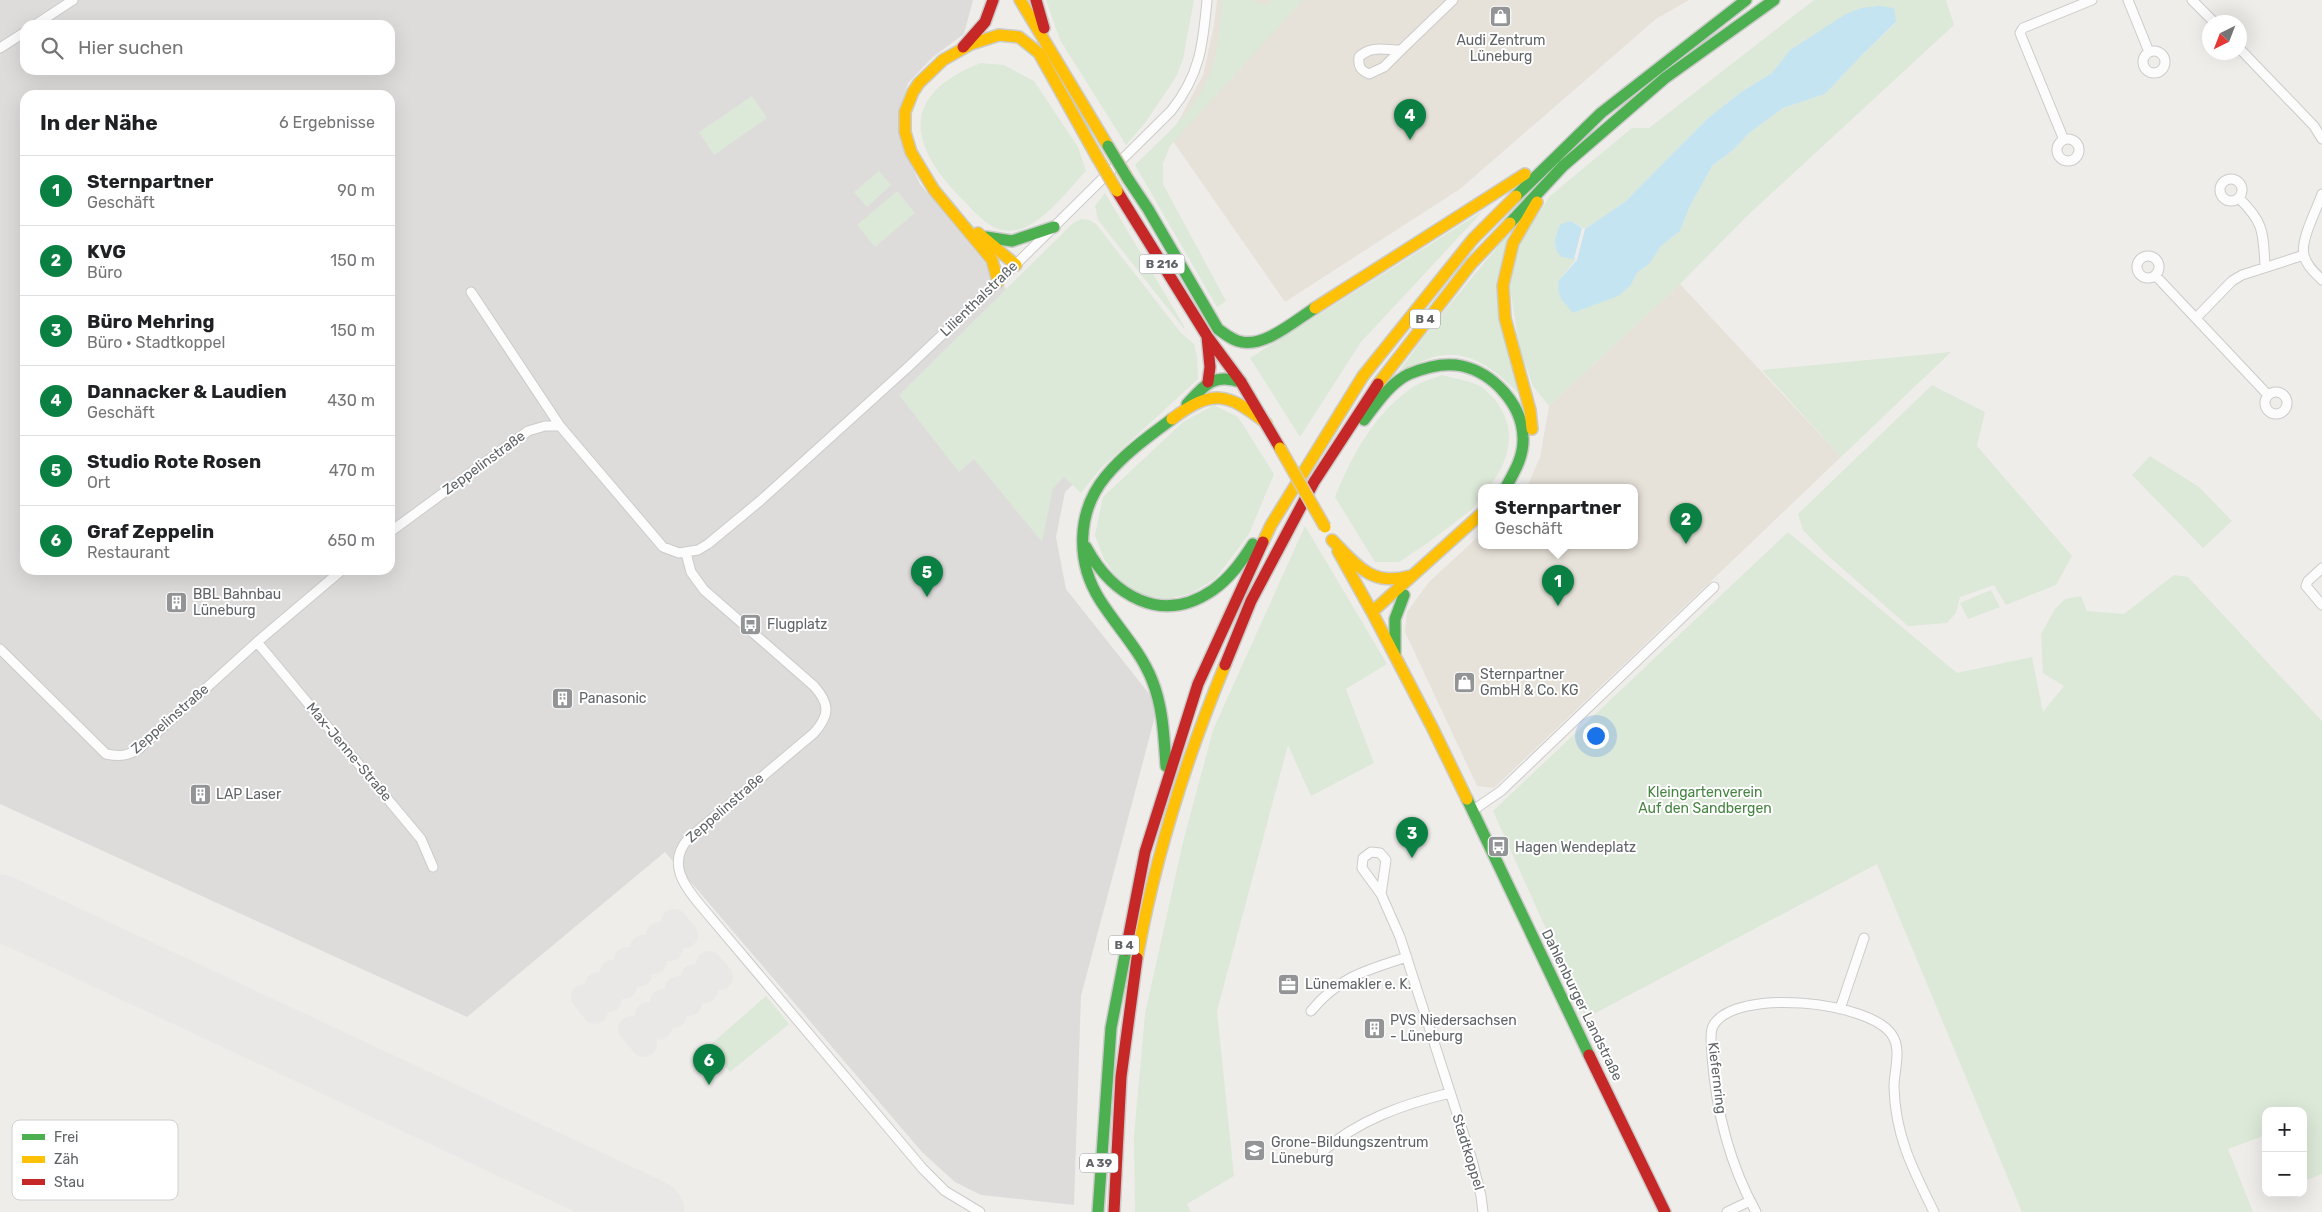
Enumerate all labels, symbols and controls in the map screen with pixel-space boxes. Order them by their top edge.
shop icon: Audi Zentrum Lüneburg [1489,5,1513,29]
north arrow [2202,15,2247,60]
search box [20,20,395,75]
place label: Audi Zentrum Lüneburg [1457,32,1545,65]
icon: search [38,34,66,62]
text: Hier suchen [78,36,184,59]
pin: 4 [1394,99,1426,140]
text: In der Nähe [40,110,158,135]
text: 6 Ergebnisse [279,113,375,132]
text: Sternpartner [87,170,213,193]
text: 1 [52,181,60,200]
text: 90 m [337,181,375,200]
text: Geschäft [87,193,155,212]
text: KVG [87,240,126,263]
text: 2 [51,251,61,270]
text: 150 m [330,251,375,270]
road number: B 216 [1140,254,1184,274]
street label: Lilienthalstraße [937,258,1021,340]
text: Büro [87,263,122,282]
text: Büro Mehring [87,310,214,333]
road number: B 4 [1410,310,1440,328]
text: 3 [51,321,61,340]
text: 150 m [330,321,375,340]
text: Büro · Stadtkoppel [87,333,225,352]
text: Dannacker & Laudien [87,380,287,403]
text: 4 [51,391,61,410]
text: 430 m [327,391,375,410]
text: Geschäft [87,403,155,422]
street label: Zeppelinstraße [440,427,529,499]
text: Studio Rote Rosen [87,450,261,473]
text: 5 [51,461,61,480]
text: 470 m [329,461,375,480]
text: Ort [87,473,110,492]
popup [1478,484,1638,549]
text: Sternpartner [1495,496,1621,519]
pin: 2 [1670,503,1702,544]
text: Geschäft [1495,519,1563,538]
text: Graf Zeppelin [87,520,214,543]
text: 6 [51,531,61,550]
text: 650 m [328,531,375,550]
text: Restaurant [87,543,170,562]
pin: 5 [911,556,943,597]
pin: 1 [1542,565,1574,606]
place label: BBL Bahnbau Lüneburg [193,586,281,619]
building icon: BBL Bahnbau Lüneburg [165,590,189,614]
bus stop icon: Flugplatz [739,612,763,636]
place label: Flugplatz [767,616,827,633]
place label: Sternpartner GmbH & Co. KG [1480,666,1579,699]
shop icon: Sternpartner GmbH & Co. KG [1452,670,1476,694]
street label: Zeppelinstraße [128,681,212,757]
building icon: Panasonic [551,686,575,710]
place label: Panasonic [579,690,647,707]
street label: Max-Jenne-Straße [303,699,395,805]
your location [1583,723,1609,749]
street label: Zeppelinstraße [683,770,767,846]
building icon: LAP Laser [188,782,212,806]
park label: Kleingartenverein Auf den Sandbergen [1638,784,1772,817]
place label: LAP Laser [216,786,282,803]
pin: 3 [1396,817,1428,858]
bus stop icon: Hagen Wendeplatz [1487,835,1511,859]
place label: Hagen Wendeplatz [1515,839,1636,856]
street label: Dahlenburger Landstraße [1538,927,1626,1084]
road number: B 4 [1109,936,1139,954]
office icon: Lünemakler e. K. [1277,972,1301,996]
place label: Lünemakler e. K. [1305,976,1411,993]
place label: PVS Niedersachsen - Lüneburg [1390,1012,1517,1045]
building icon: PVS Niedersachsen - Lüneburg [1362,1016,1386,1040]
street label: Kiefernring [1704,1041,1730,1115]
pin: 6 [693,1044,725,1085]
map controls [2262,1107,2307,1197]
button: + [2262,1107,2307,1152]
street label: Stadtkoppel [1448,1112,1488,1192]
legend [12,1120,178,1200]
text: Frei [54,1129,78,1146]
place label: Grone-Bildungszentrum Lüneburg [1271,1134,1429,1167]
school or university icon: Grone-Bildungszentrum Lüneburg [1243,1138,1267,1162]
text: Zäh [54,1151,79,1168]
button: − [2262,1152,2307,1197]
road number: A 39 [1080,1154,1118,1172]
text: Stau [54,1174,84,1191]

